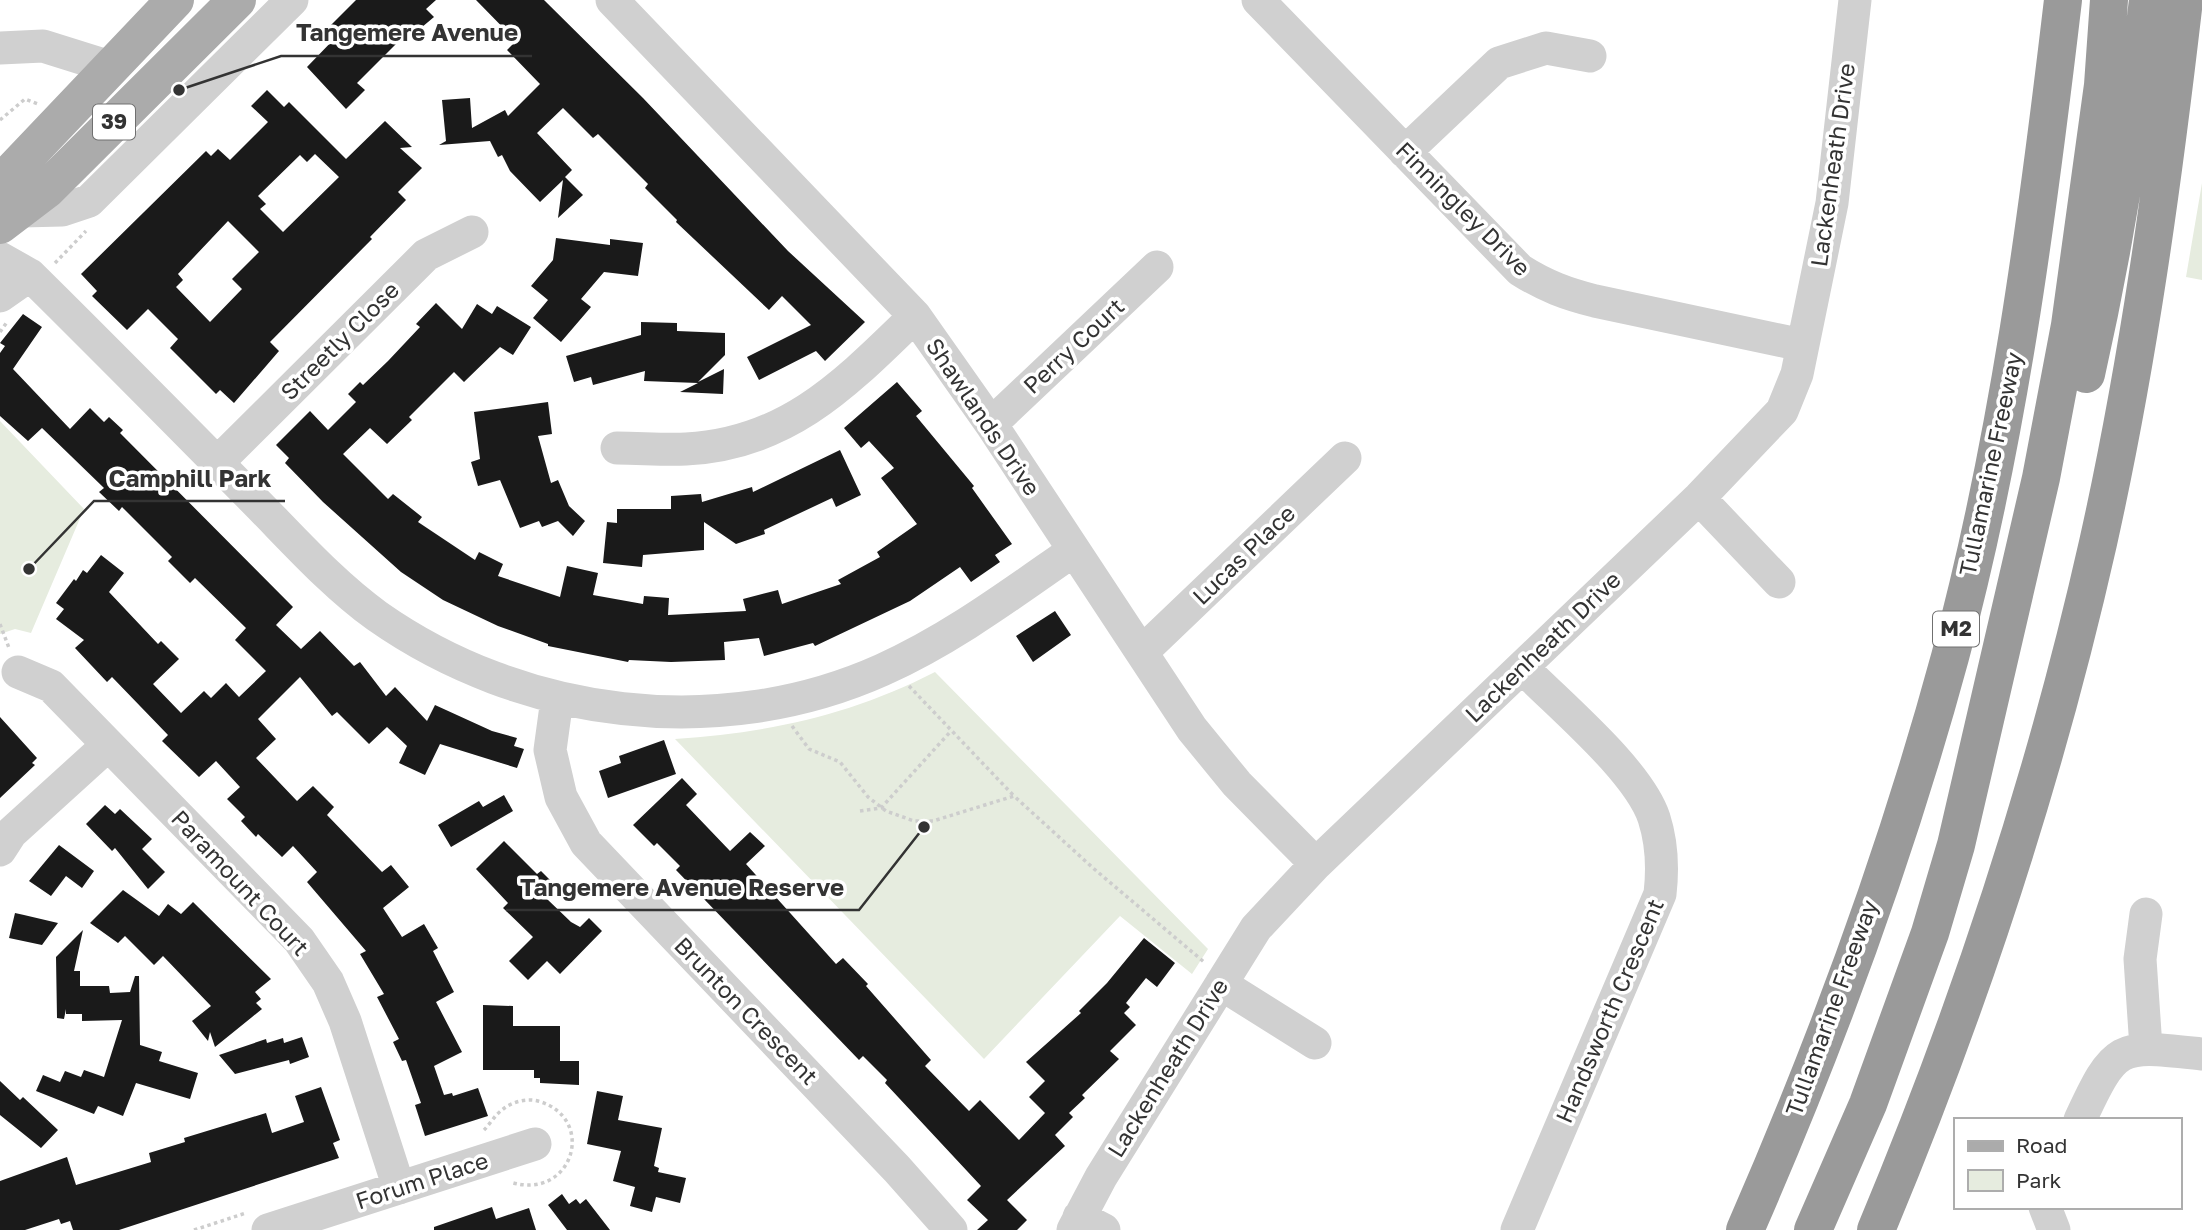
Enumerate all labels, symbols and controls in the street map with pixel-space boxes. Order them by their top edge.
callout: Tangemere Avenue [281,11,532,56]
text: Tangemere Avenue [296,17,518,46]
street label: Lackenheath Drive [1804,61,1860,268]
road number: 39 [93,104,135,140]
street label: Finningley Drive [1391,135,1537,281]
street label: Streetly Close [274,275,404,405]
street label: Perry Court [1017,292,1129,399]
street label: Shawlands Drive [921,332,1047,500]
street label: Tullamarine Freeway [1953,349,2027,578]
callout: Camphill Park [94,456,285,501]
text: Camphill Park [109,463,271,492]
street label: Lucas Place [1186,499,1300,610]
street label: Lackenheath Drive [1459,565,1626,728]
road number: M2 [1933,612,1979,646]
street label: Paramount Court [166,804,315,961]
callout: Tangemere Avenue Reserve [506,865,859,910]
text: Tangemere Avenue Reserve [520,872,844,901]
street label: Handsworth Crescent [1549,894,1669,1127]
street label: Tullamarine Freeway [1779,896,1883,1120]
street label: Brunton Crescent [669,931,824,1090]
street label: Lackenheath Drive [1101,973,1233,1162]
legend [1954,1118,2181,1209]
text: Road [2016,1132,2067,1158]
street label: Forum Place [352,1145,491,1215]
text: Park [2016,1167,2062,1193]

